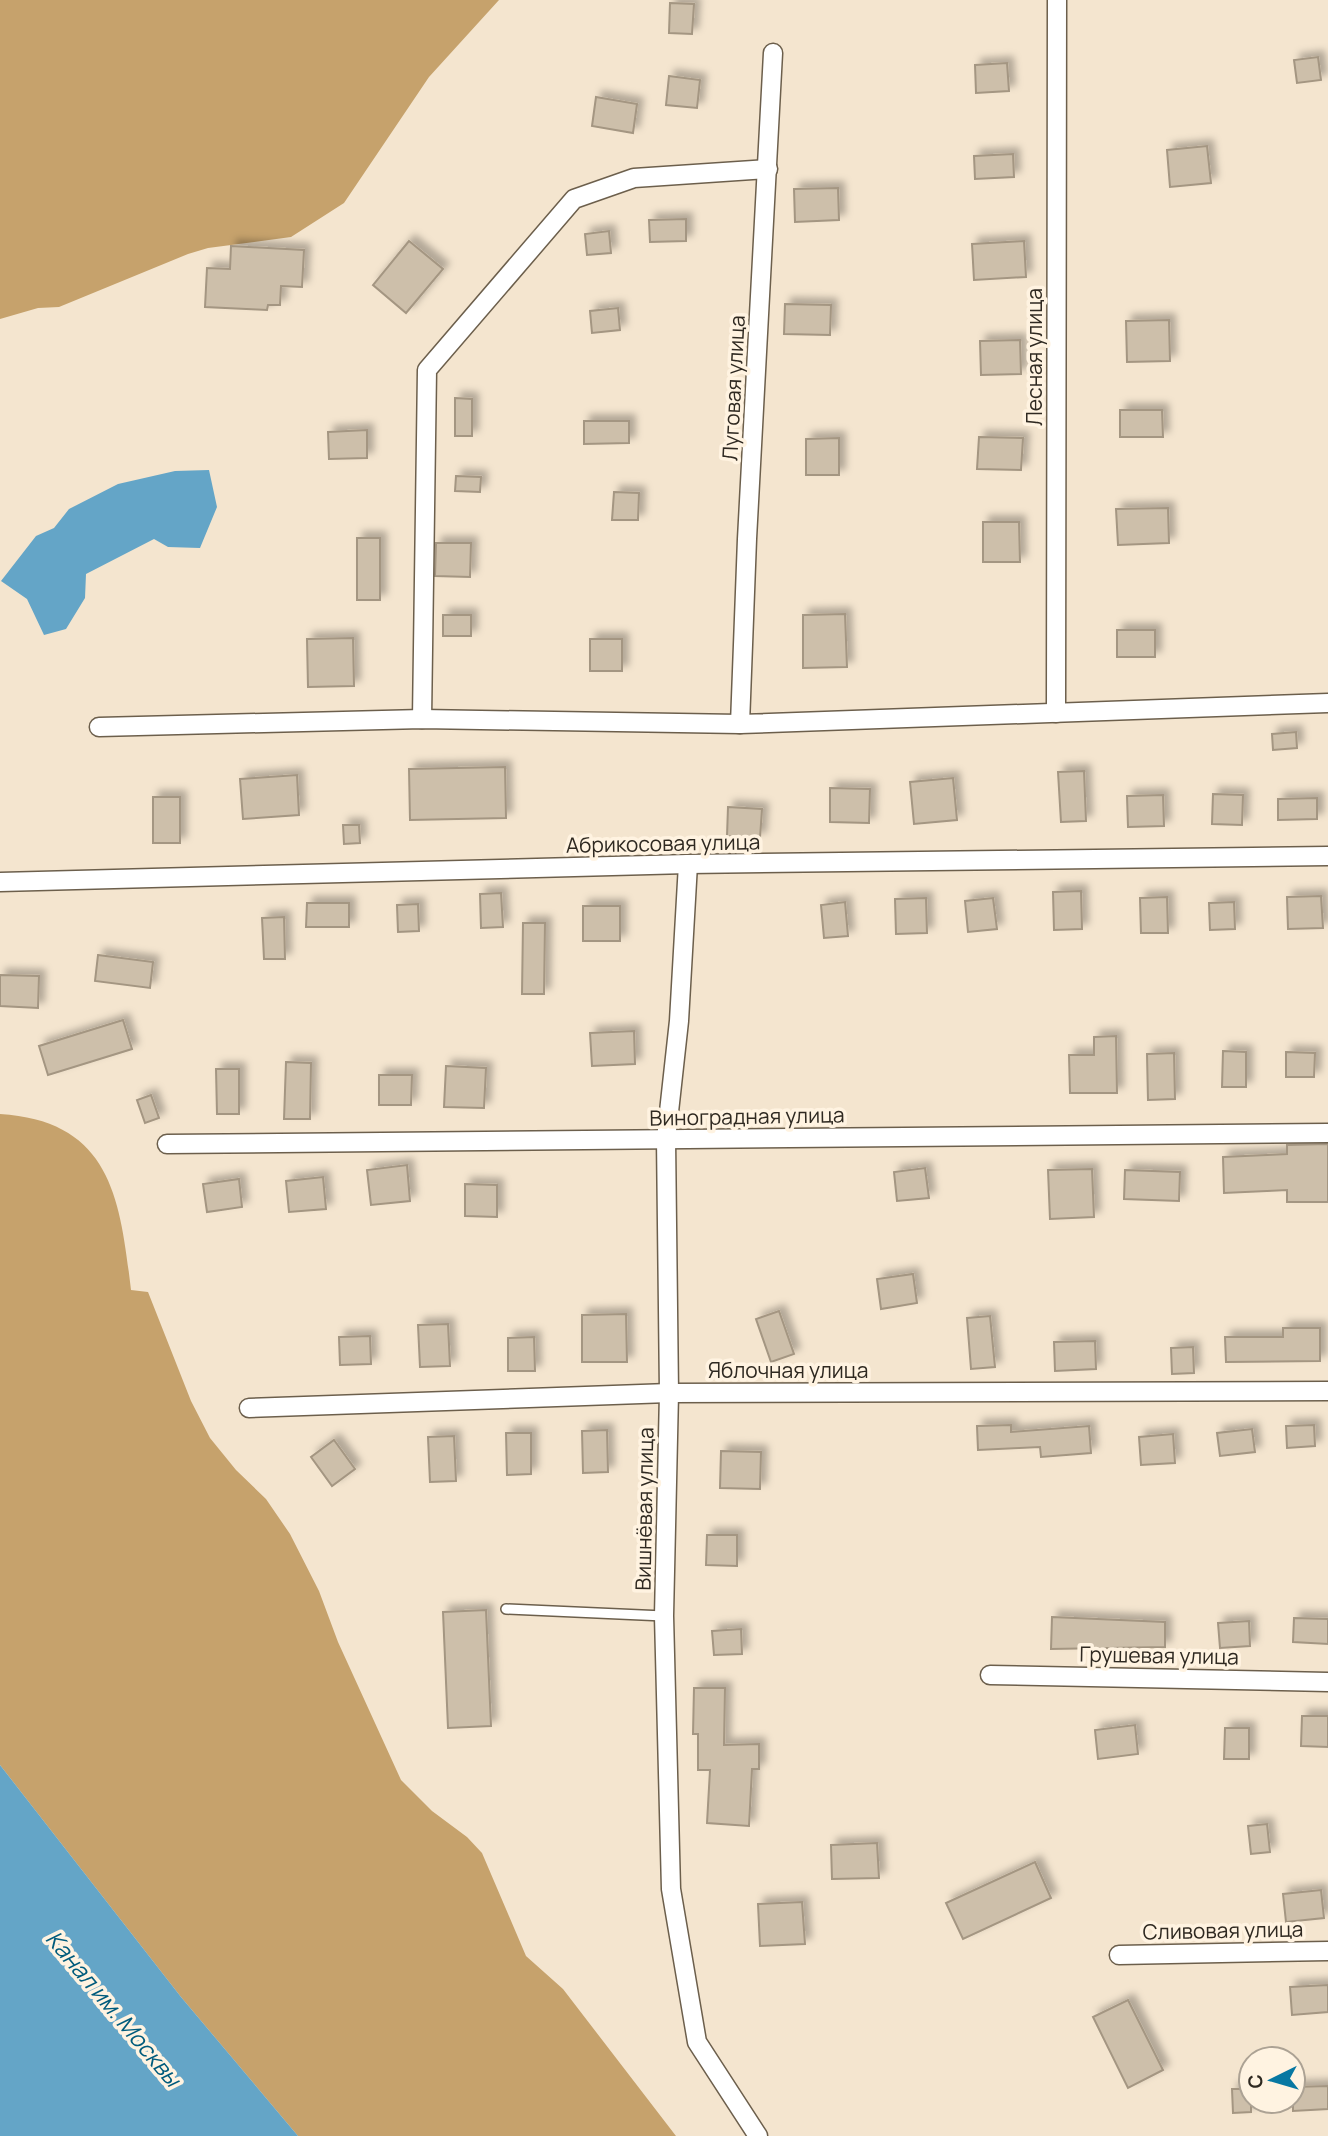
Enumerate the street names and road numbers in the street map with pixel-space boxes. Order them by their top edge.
street label: Лесная улица [1020,288,1048,426]
street label: Луговая улица [715,314,751,462]
street label: Абрикосовая улица [566,827,760,859]
street label: Виноградная улица [649,1100,845,1132]
street label: Яблочная улица [708,1356,868,1384]
street label: Вишнёвая улица [629,1427,659,1591]
street label: Грушевая улица [1079,1640,1239,1670]
street label: Сливовая улица [1142,1915,1304,1945]

